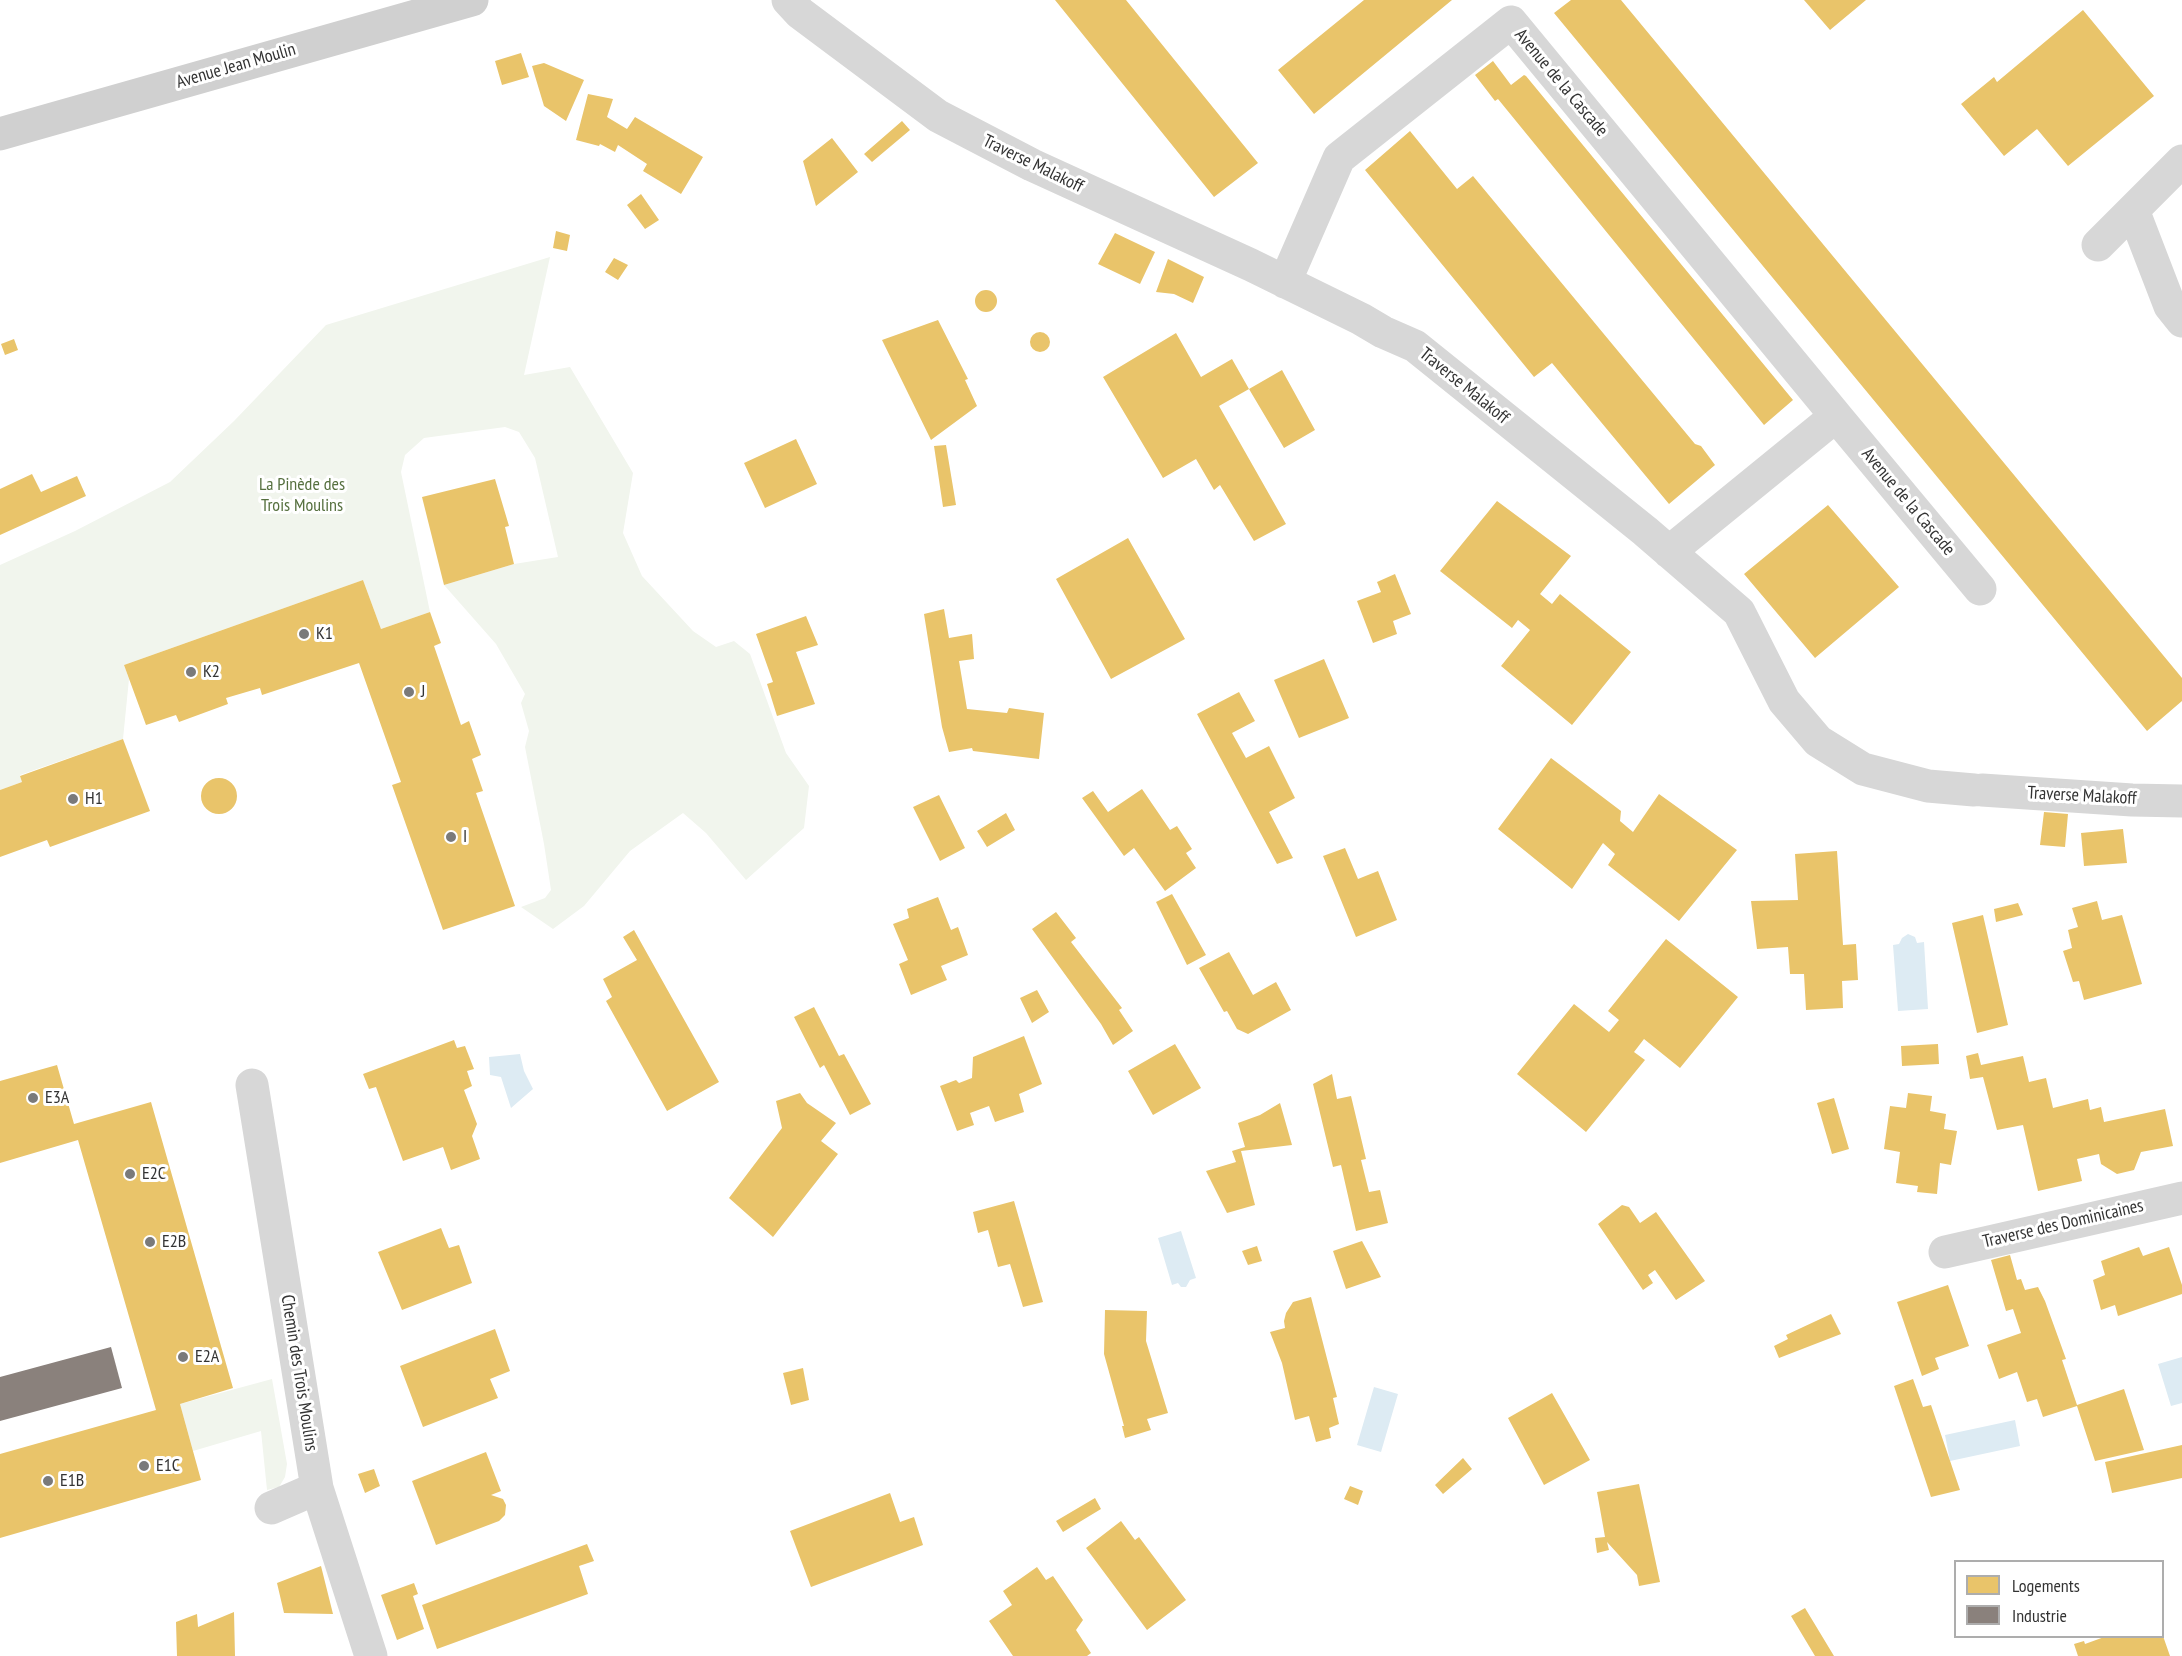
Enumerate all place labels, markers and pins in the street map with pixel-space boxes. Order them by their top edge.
place label: K1 [316,623,333,645]
marker: K1 [297,627,311,641]
place label: K2 [203,661,220,683]
marker: K2 [184,665,198,679]
place label: J [421,681,425,703]
marker: J [402,685,416,699]
place label: H1 [85,788,103,810]
marker: H1 [66,792,80,806]
place label: I [463,826,467,848]
marker: I [444,830,458,844]
place label: E3A [45,1087,69,1109]
marker: E3A [26,1091,40,1105]
place label: E2C [142,1163,166,1185]
marker: E2C [123,1167,137,1181]
place label: E2B [162,1231,186,1253]
marker: E2B [143,1235,157,1249]
place label: E2A [195,1346,219,1368]
marker: E2A [176,1350,190,1364]
place label: E1C [156,1455,180,1477]
marker: E1C [137,1459,151,1473]
place label: E1B [60,1470,84,1492]
marker: E1B [41,1474,55,1488]

